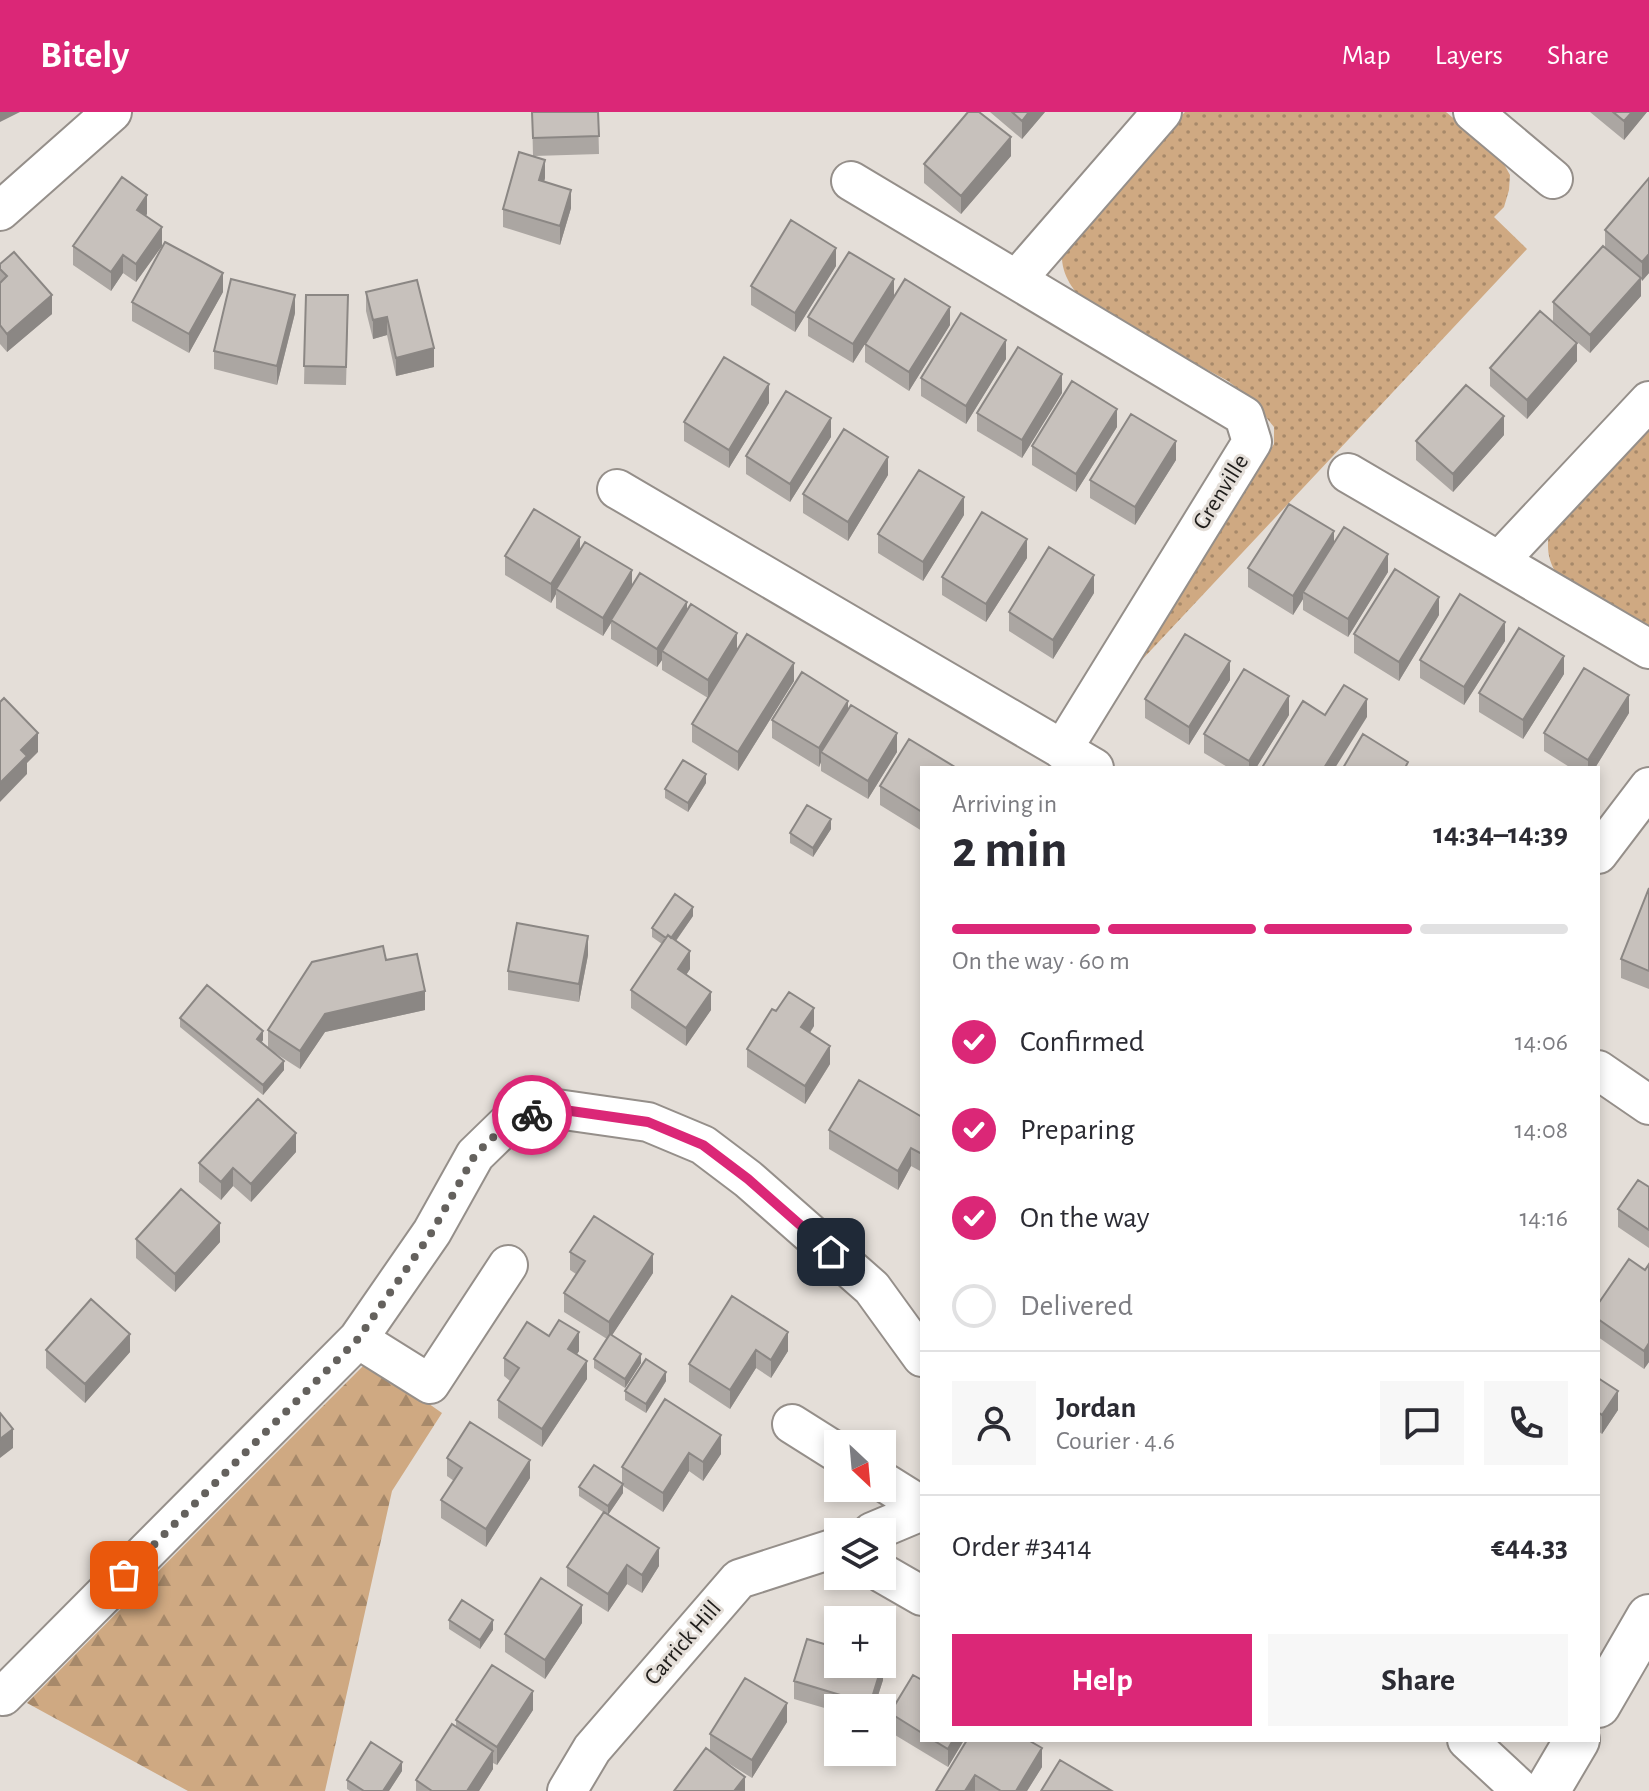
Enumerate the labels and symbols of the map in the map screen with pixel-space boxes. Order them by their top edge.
street label: Grenville [1189,450,1253,534]
courier [492,1075,572,1155]
pin [797,1218,865,1286]
north arrow [824,1430,896,1502]
pin [90,1541,158,1609]
street label: Carrick Hill [640,1596,726,1690]

